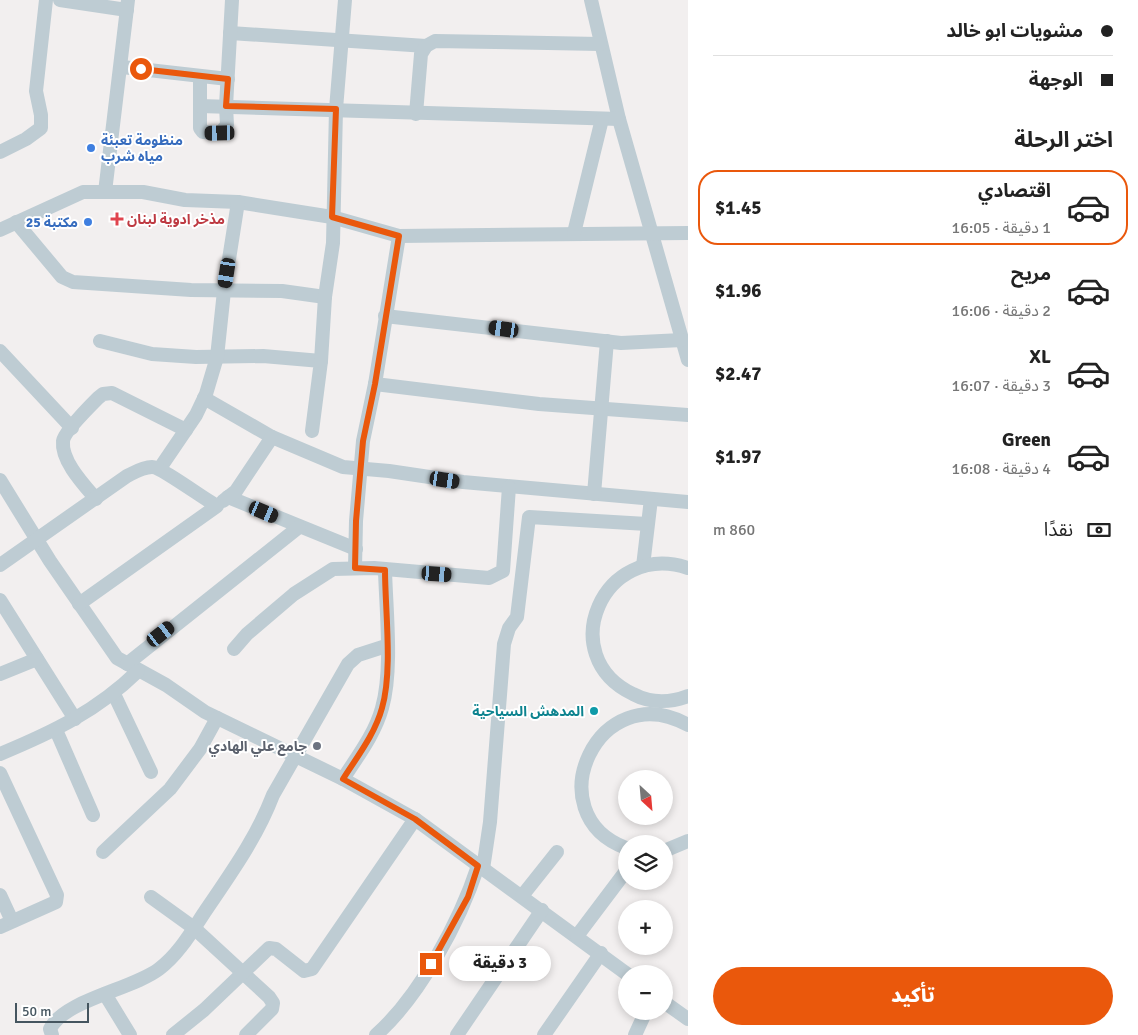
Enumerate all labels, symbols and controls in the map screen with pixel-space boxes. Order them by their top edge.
text: مشويات ابو خالد [946,19,1083,43]
route start [130,58,152,80]
text: الوجهة [1029,68,1083,92]
car [204,125,235,141]
text: اختر الرحلة [1014,126,1113,153]
place label: منظومة تعبئة مياه شرب [101,132,183,165]
marker: منظومة تعبئة مياه شرب [85,142,97,154]
text: اقتصادي [978,179,1051,203]
icon: car [1066,185,1111,230]
text: $1.45 [715,196,761,220]
place label: مذخر ادوية لبنان [127,211,225,228]
marker: مذخر ادوية لبنان [111,213,123,225]
place label: مكتبة 25 [26,214,78,231]
marker: مكتبة 25 [82,216,94,228]
text: 1 دقيقة · 16:05 [952,218,1051,238]
car [217,257,236,289]
text: مريح [1011,262,1051,286]
icon: car [1066,268,1111,313]
text: $1.96 [715,279,761,303]
text: 2 دقيقة · 16:06 [952,301,1051,321]
car [488,319,519,339]
text: XL [1029,345,1051,369]
icon: car [1066,351,1111,396]
text: $2.47 [715,362,761,386]
text: 3 دقيقة · 16:07 [952,376,1051,396]
text: Green [1002,428,1051,452]
icon: car [1066,434,1111,479]
text: $1.97 [715,445,761,469]
text: 4 دقيقة · 16:08 [952,459,1051,479]
car [429,470,460,490]
car [247,499,280,525]
icon: cash [1085,516,1113,544]
text: نقدًا [1044,518,1073,542]
text: 860 m [713,520,755,540]
car [421,565,452,583]
car [144,619,177,649]
place label: المدهش السياحية [472,703,584,720]
marker: المدهش السياحية [588,705,600,717]
place label: جامع علي الهادي [208,738,307,757]
marker: جامع علي الهادي [311,740,323,752]
north arrow [618,770,672,825]
map controls [618,770,673,1020]
button: layers [618,835,673,890]
button: + [618,900,673,955]
callout: 3 دقيقة [448,946,551,982]
route end [420,953,442,975]
text: 3 دقيقة [473,953,527,973]
button: − [618,965,673,1020]
button: تأكيد [713,967,1113,1025]
scale bar [15,1000,89,1023]
text: 50 m [22,1003,51,1020]

